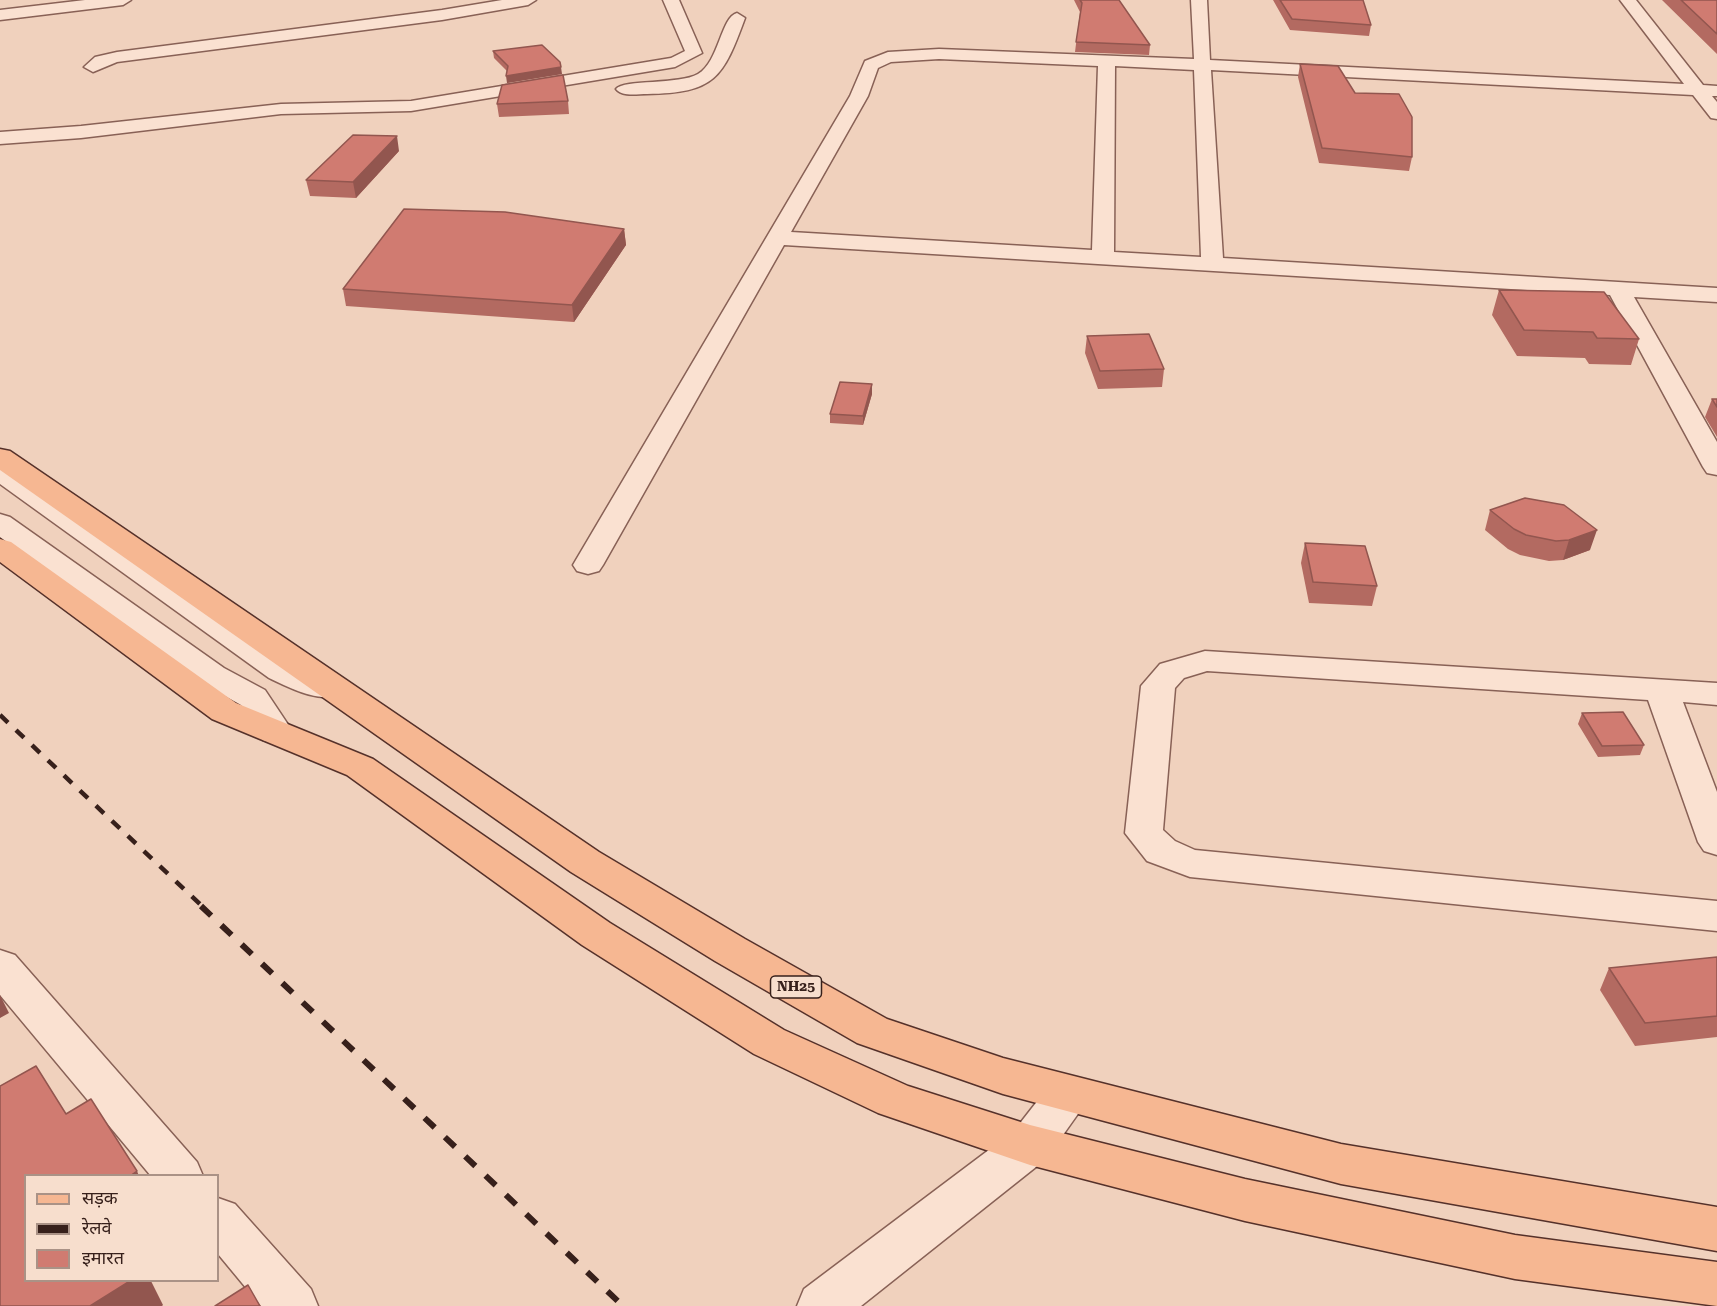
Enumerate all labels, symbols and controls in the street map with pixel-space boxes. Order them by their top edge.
road number: NH25 [770,976,822,998]
legend [24,1174,219,1282]
text: सड़क [82,1187,118,1208]
text: रेलवे [82,1217,112,1238]
text: इमारत [82,1247,124,1268]

